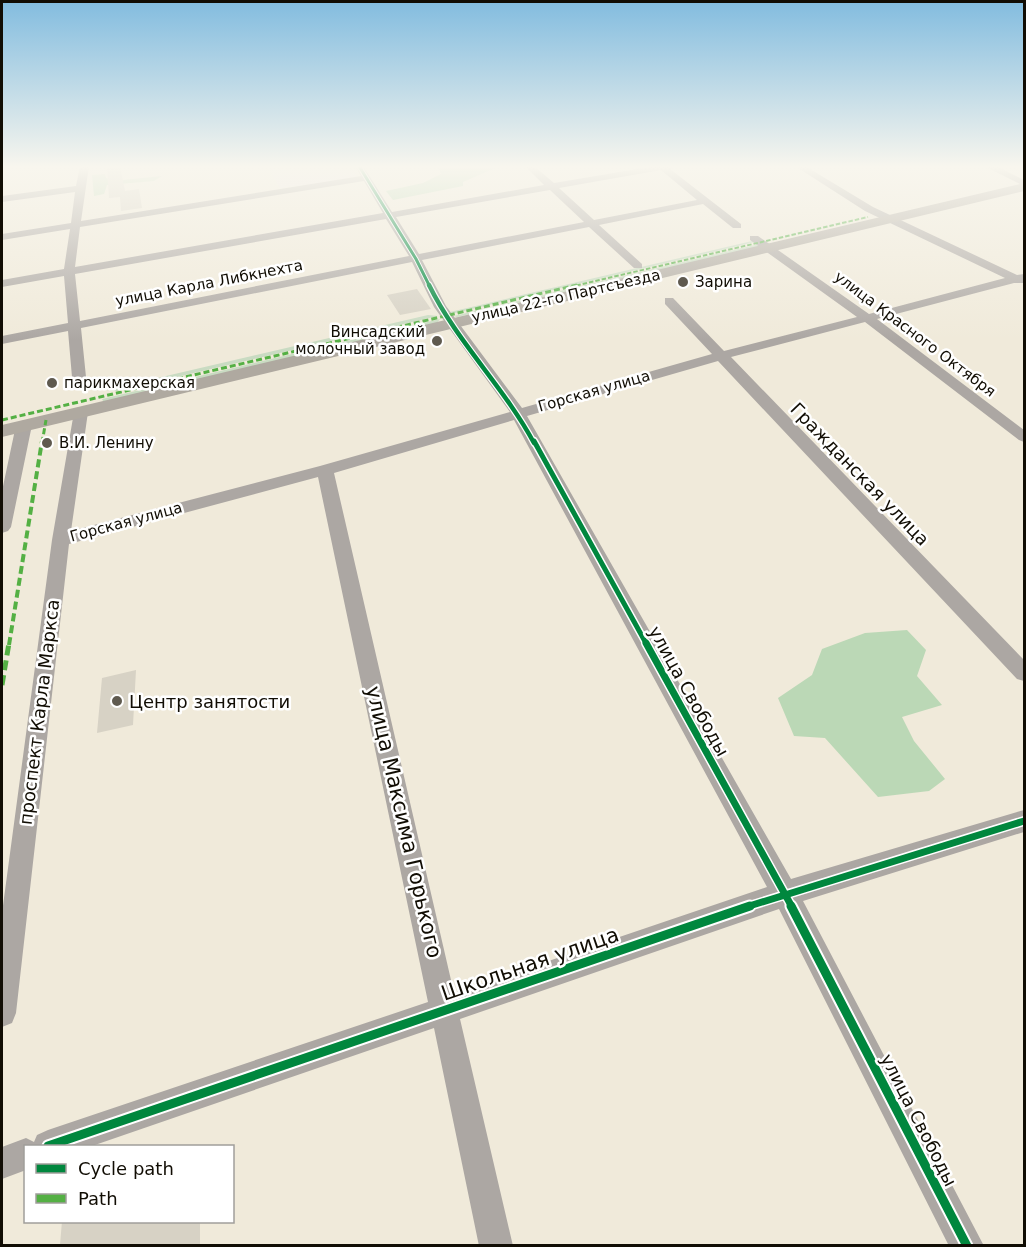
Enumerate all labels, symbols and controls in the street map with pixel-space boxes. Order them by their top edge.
street label: улица Карла Либкнехта [114,256,304,310]
street label: улица 22-го Партсъезда [470,266,662,326]
street label: улица Красного Октября [831,267,999,401]
place label: Зарина [695,273,752,291]
marker: Зарина [676,275,690,289]
place label: Винсадский молочный завод [295,323,425,358]
marker: Винсадский молочный завод [430,334,444,348]
street label: Горская улица [536,366,652,416]
place label: парикмахерская [64,374,195,392]
marker: парикмахерская [45,376,59,390]
street label: Гражданская улица [786,398,934,550]
place label: В.И. Ленину [59,434,154,452]
marker: В.И. Ленину [40,436,54,450]
street label: Горская улица [68,498,184,546]
street label: проспект Карла Маркса [15,598,63,826]
street label: улица Свободы [644,622,734,760]
street label: улица Максима Горького [361,684,447,960]
place label: Центр занятости [129,691,290,712]
marker: Центр занятости [110,694,124,708]
street label: Школьная улица [438,922,622,1006]
street label: улица Свободы [877,1050,961,1190]
legend [24,1145,234,1223]
text: Cycle path [78,1158,174,1179]
text: Path [78,1188,118,1209]

